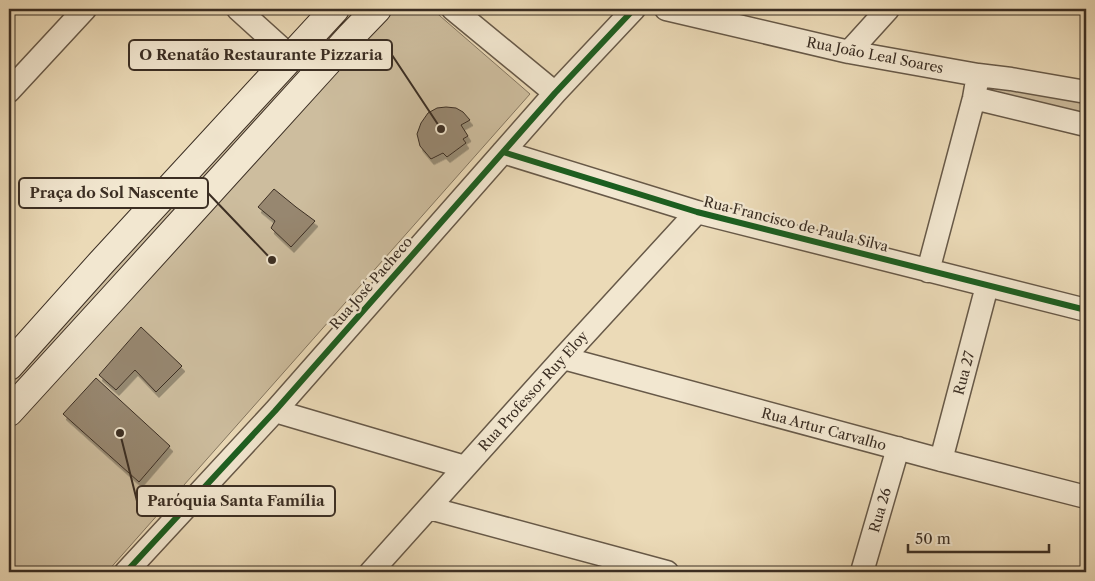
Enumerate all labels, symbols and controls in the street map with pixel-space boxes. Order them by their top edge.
street label: Rua João Leal Soares [805,33,945,77]
callout: O Renatão Restaurante Pizzaria [129,40,392,70]
text: O Renatão Restaurante Pizzaria [139,45,383,64]
callout: Praça do Sol Nascente [19,178,208,208]
text: Praça do Sol Nascente [30,183,198,202]
street label: Rua Francisco de Paula Silva [702,192,891,256]
street label: Rua José Pacheco [326,233,416,333]
street label: Rua Professor Ruy Eloy [474,327,592,455]
street label: Rua 27 [950,349,979,397]
street label: Rua Artur Carvalho [760,404,888,454]
street label: Rua 26 [865,485,895,535]
callout: Paróquia Santa Família [137,486,335,516]
text: Paróquia Santa Família [147,491,325,510]
scale bar [908,521,1049,553]
text: 50 m [915,529,951,548]

